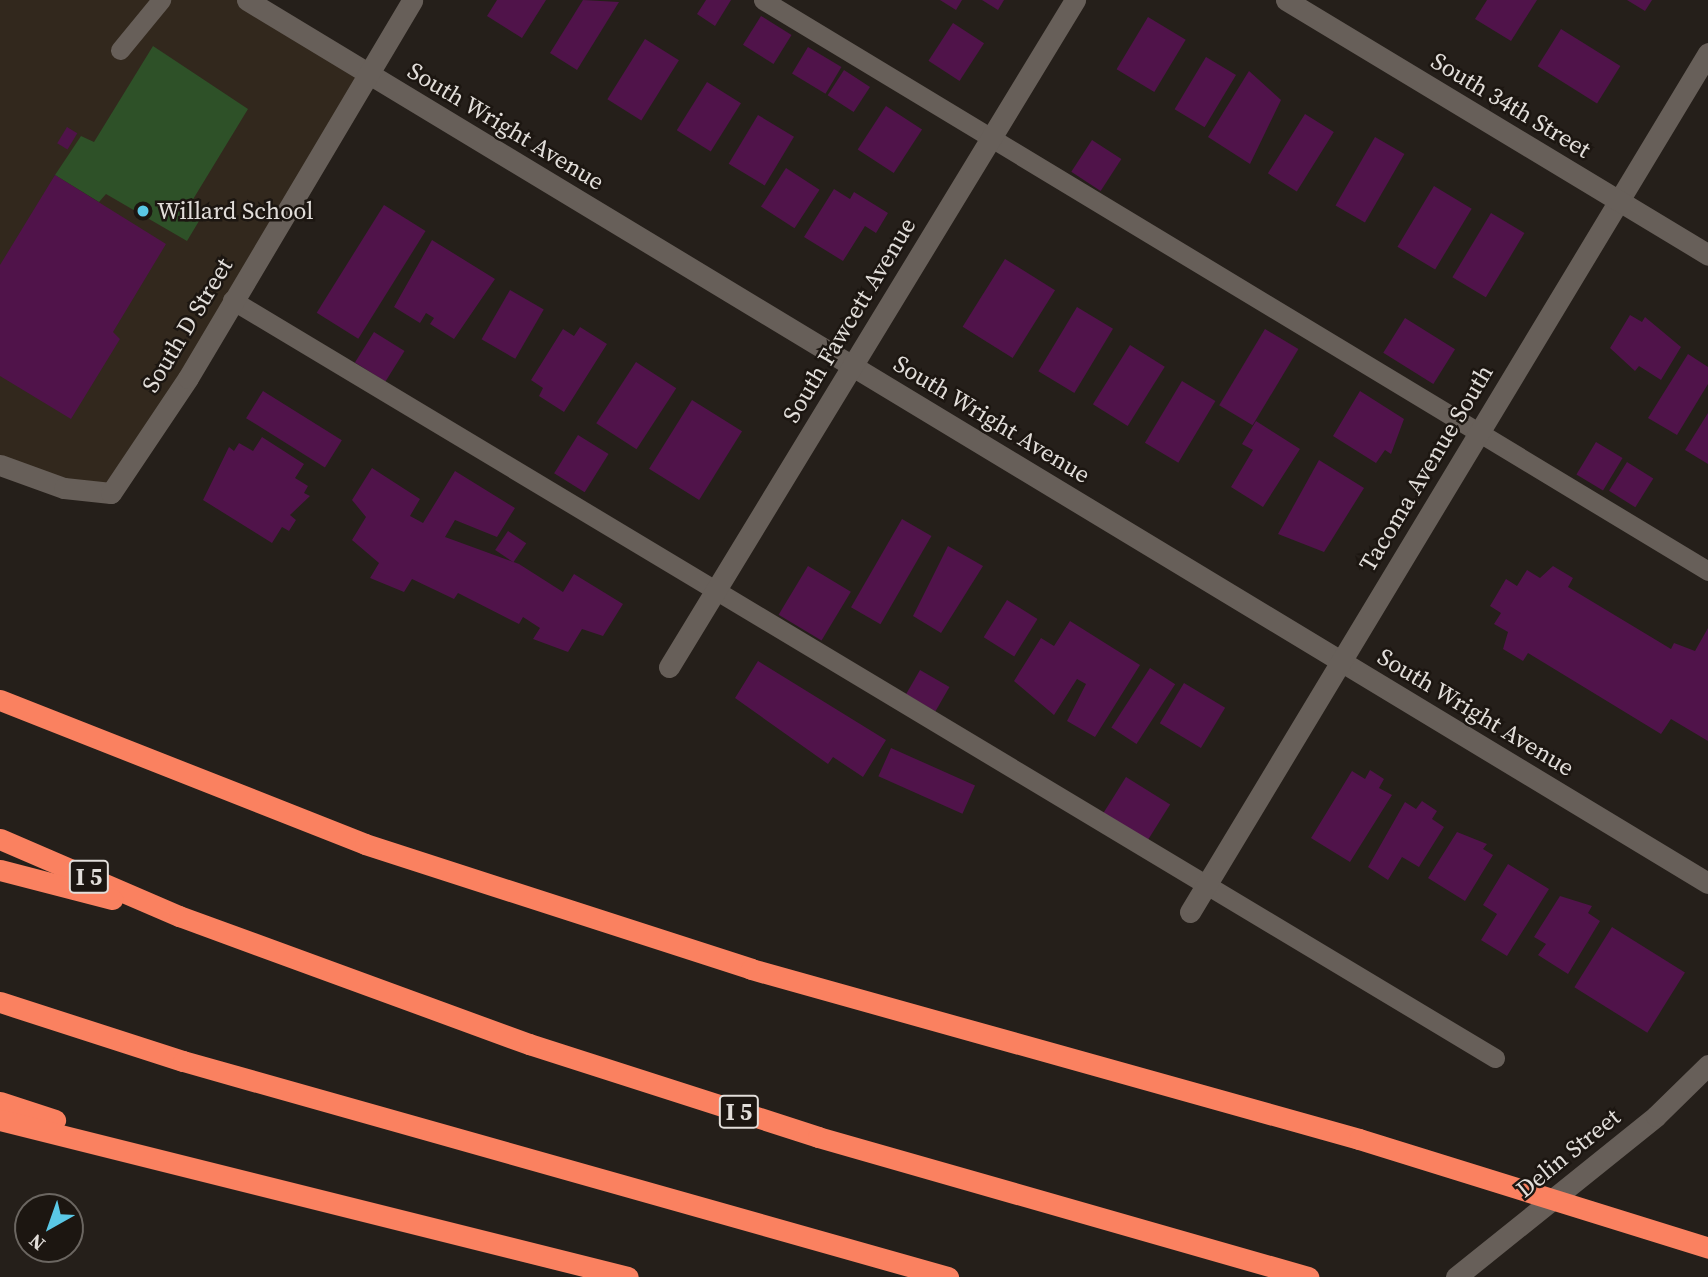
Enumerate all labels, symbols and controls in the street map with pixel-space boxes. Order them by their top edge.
street label: South 34th Street [1426,46,1596,164]
street label: South Wright Avenue [402,56,610,196]
place label: Willard School [157,197,313,225]
marker: Willard School [135,203,151,219]
street label: South Fawcett Avenue [776,212,922,428]
street label: South D Street [136,253,238,397]
street label: South Wright Avenue [888,349,1096,489]
street label: Tacoma Avenue South [1353,359,1499,577]
street label: South Wright Avenue [1372,642,1580,782]
road number: I 5 [68,858,110,897]
road number: I 5 [718,1092,760,1132]
street label: Delin Street [1510,1102,1626,1204]
north arrow [14,1193,84,1263]
text: N [23,1228,50,1257]

